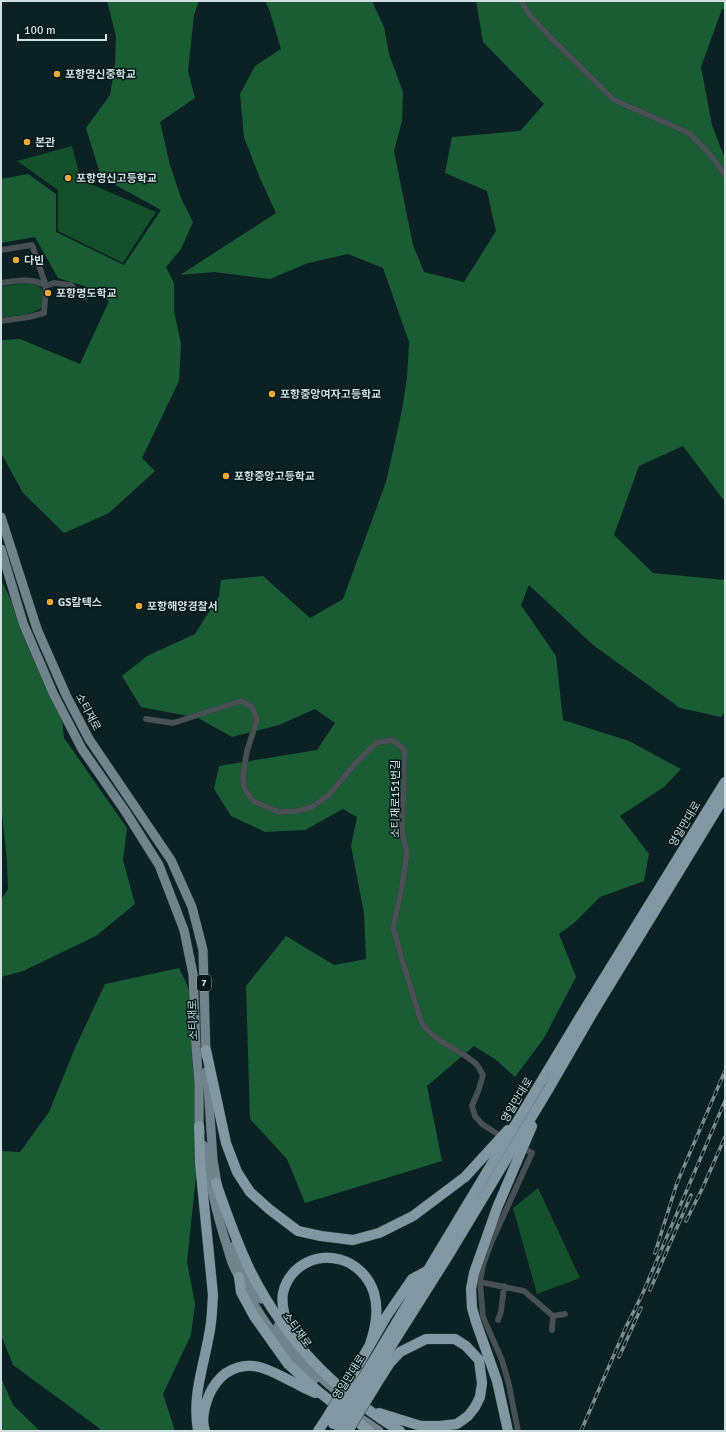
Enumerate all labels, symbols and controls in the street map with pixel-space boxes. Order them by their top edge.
scale bar [18,16,106,42]
text: 100 m [24,23,56,38]
place label: 포항영신중학교 [65,68,136,81]
marker: 포항영신중학교 [52,69,62,79]
place label: 본관 [35,136,55,149]
marker: 본관 [22,137,32,147]
place label: 포항영신고등학교 [76,172,157,185]
marker: 포항영신고등학교 [63,173,73,183]
place label: 다빈 [24,254,44,267]
marker: 다빈 [11,255,21,265]
place label: 포항명도학교 [56,287,117,300]
marker: 포항명도학교 [43,288,53,298]
place label: 포항중앙여자고등학교 [280,388,381,401]
marker: 포항중앙여자고등학교 [267,389,277,399]
place label: 포항중앙고등학교 [234,470,315,483]
marker: 포항중앙고등학교 [221,471,231,481]
place label: GS칼텍스 [58,596,102,609]
marker: GS칼텍스 [45,597,55,607]
place label: 포항해양경찰서 [147,600,218,613]
marker: 포항해양경찰서 [134,601,144,611]
street label: 소티재로 [73,691,103,733]
street label: 소티재로151번길 [389,760,402,838]
street label: 영일만대로 [666,799,704,849]
road number: 7 [197,975,211,991]
street label: 소티재로 [186,1000,200,1040]
street label: 영일만대로 [498,1075,536,1125]
street label: 소티재로 [280,1310,314,1350]
street label: 영일만대로 [330,1352,368,1402]

